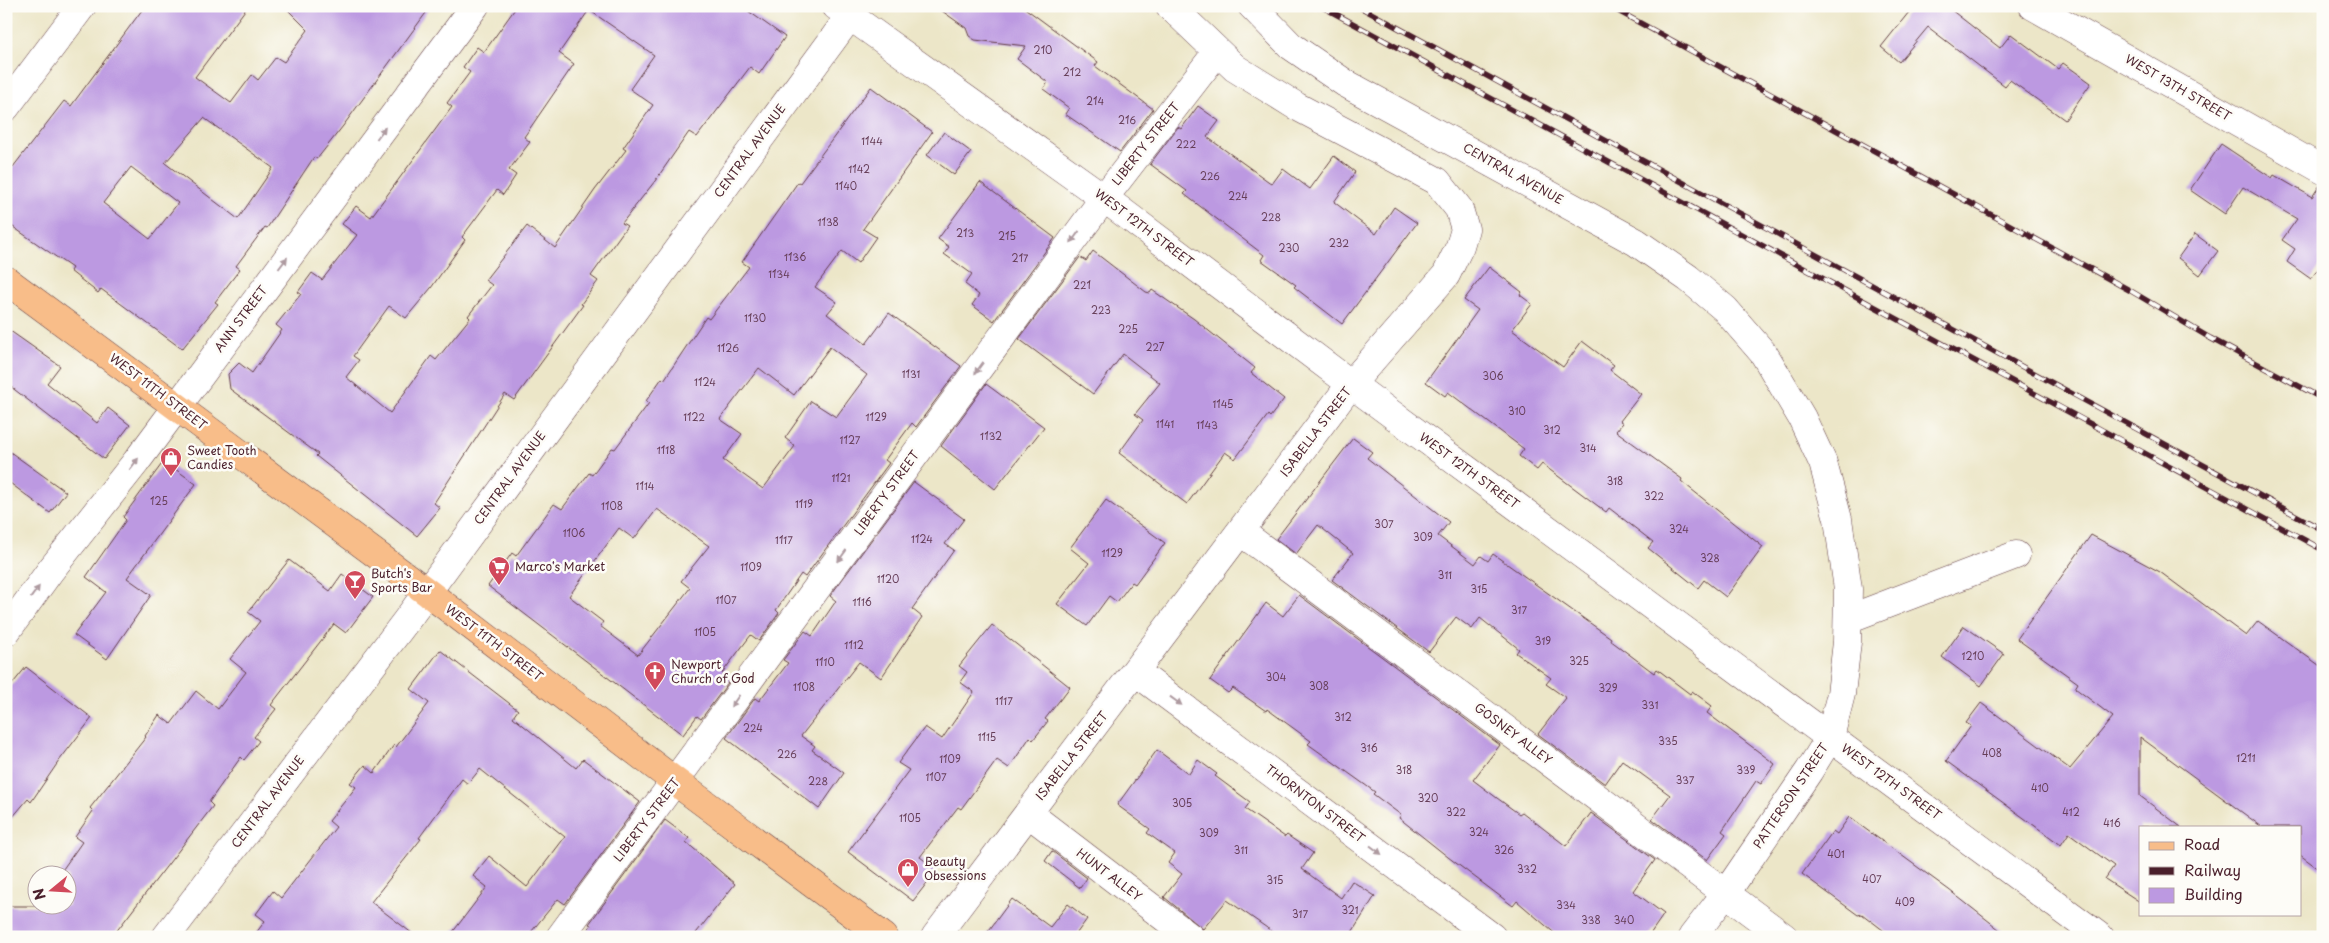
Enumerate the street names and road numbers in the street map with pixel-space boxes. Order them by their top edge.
street label: WEST 13TH STREET [2122,49,2236,125]
street label: LIBERTY STREET [1107,98,1184,189]
street label: CENTRAL AVENUE [709,100,789,201]
street label: CENTRAL AVENUE [1460,138,1567,208]
street label: WEST 12TH STREET [1091,184,1198,271]
street label: ANN STREET [209,281,272,355]
street label: WEST 11TH STREET [106,349,212,434]
street label: ISABELLA STREET [1275,382,1356,480]
street label: CENTRAL AVENUE [469,427,549,528]
street label: WEST 12TH STREET [1416,428,1524,513]
street label: LIBERTY STREET [849,446,924,538]
street label: WEST 11TH STREET [442,600,548,685]
street label: GOSNEY ALLEY [1471,698,1556,769]
street label: ISABELLA STREET [1031,706,1112,804]
street label: PATTERSON STREET [1748,739,1833,852]
street label: WEST 12TH STREET [1838,739,1946,824]
street label: CENTRAL AVENUE [226,751,308,852]
street label: THORNTON STREET [1262,760,1370,847]
street label: LIBERTY STREET [609,773,684,865]
street label: HUNT ALLEY [1073,844,1146,905]

